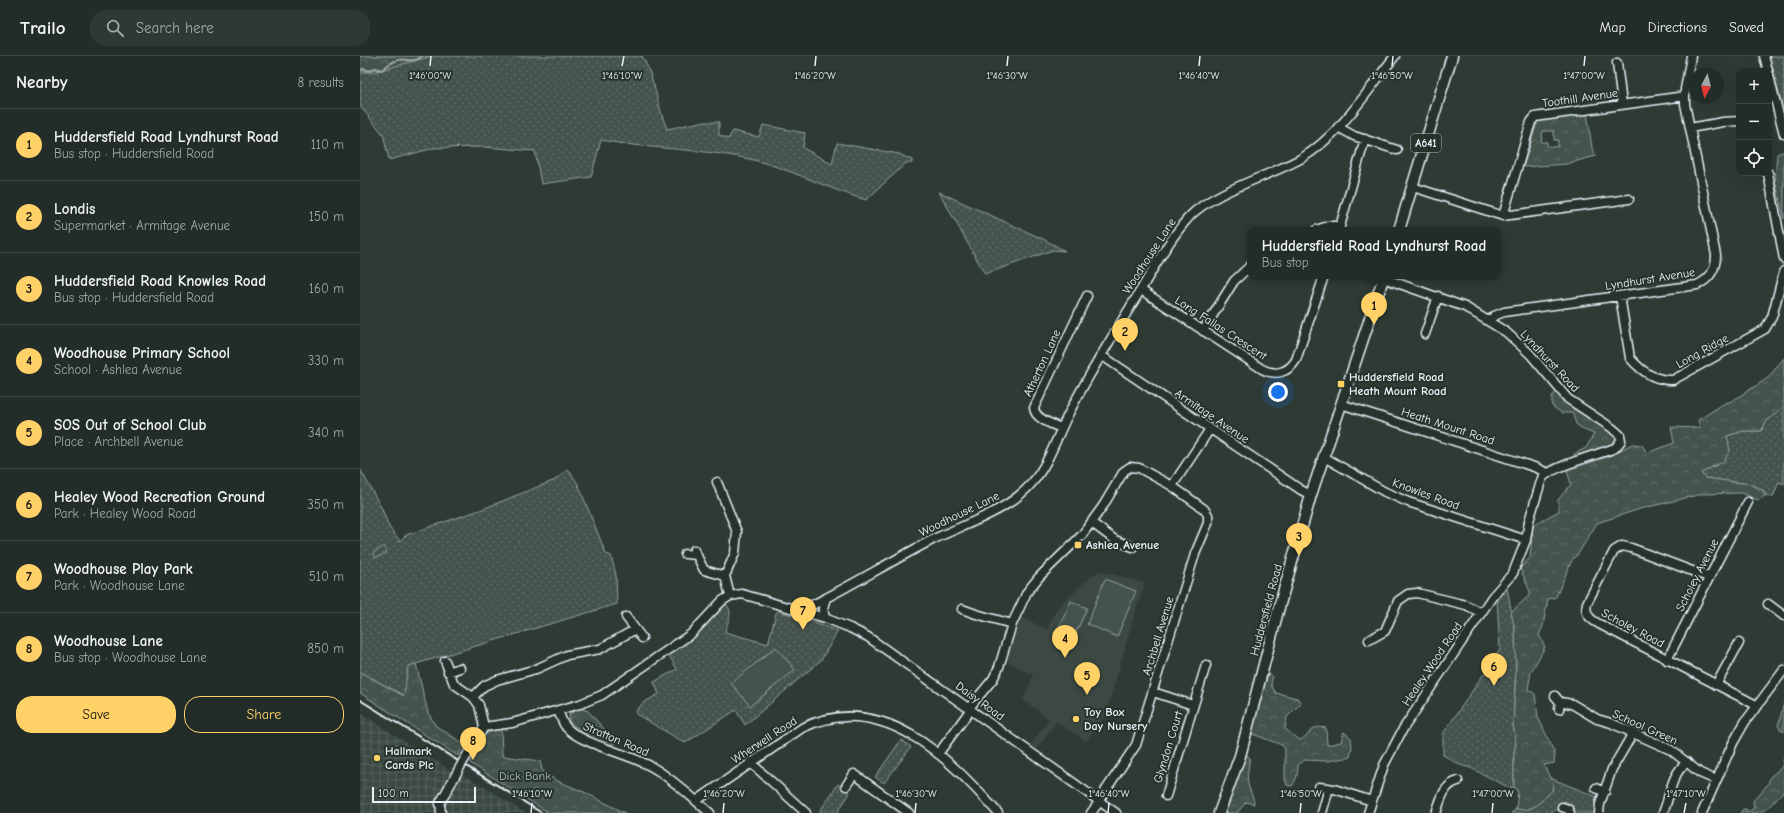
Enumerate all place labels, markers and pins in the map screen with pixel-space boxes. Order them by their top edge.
pin: 1 [1361,292,1387,325]
pin: 2 [1112,318,1138,351]
place label: Huddersfield Road Heath Mount Road [1349,370,1446,398]
marker: Huddersfield Road Heath Mount Road [1336,379,1346,389]
pin: 3 [1286,523,1312,556]
place label: Ashlea Avenue [1086,538,1159,552]
marker: Ashlea Avenue [1073,540,1083,550]
pin: 7 [790,597,816,630]
pin: 4 [1052,625,1078,658]
pin: 6 [1481,653,1507,686]
pin: 5 [1074,662,1100,695]
place label: Toy Box Day Nursery [1084,705,1148,733]
marker: Toy Box Day Nursery [1071,714,1081,724]
pin: 8 [460,727,486,760]
place label: Hallmark Cards Plc [385,744,434,772]
marker: Hallmark Cards Plc [372,753,382,763]

